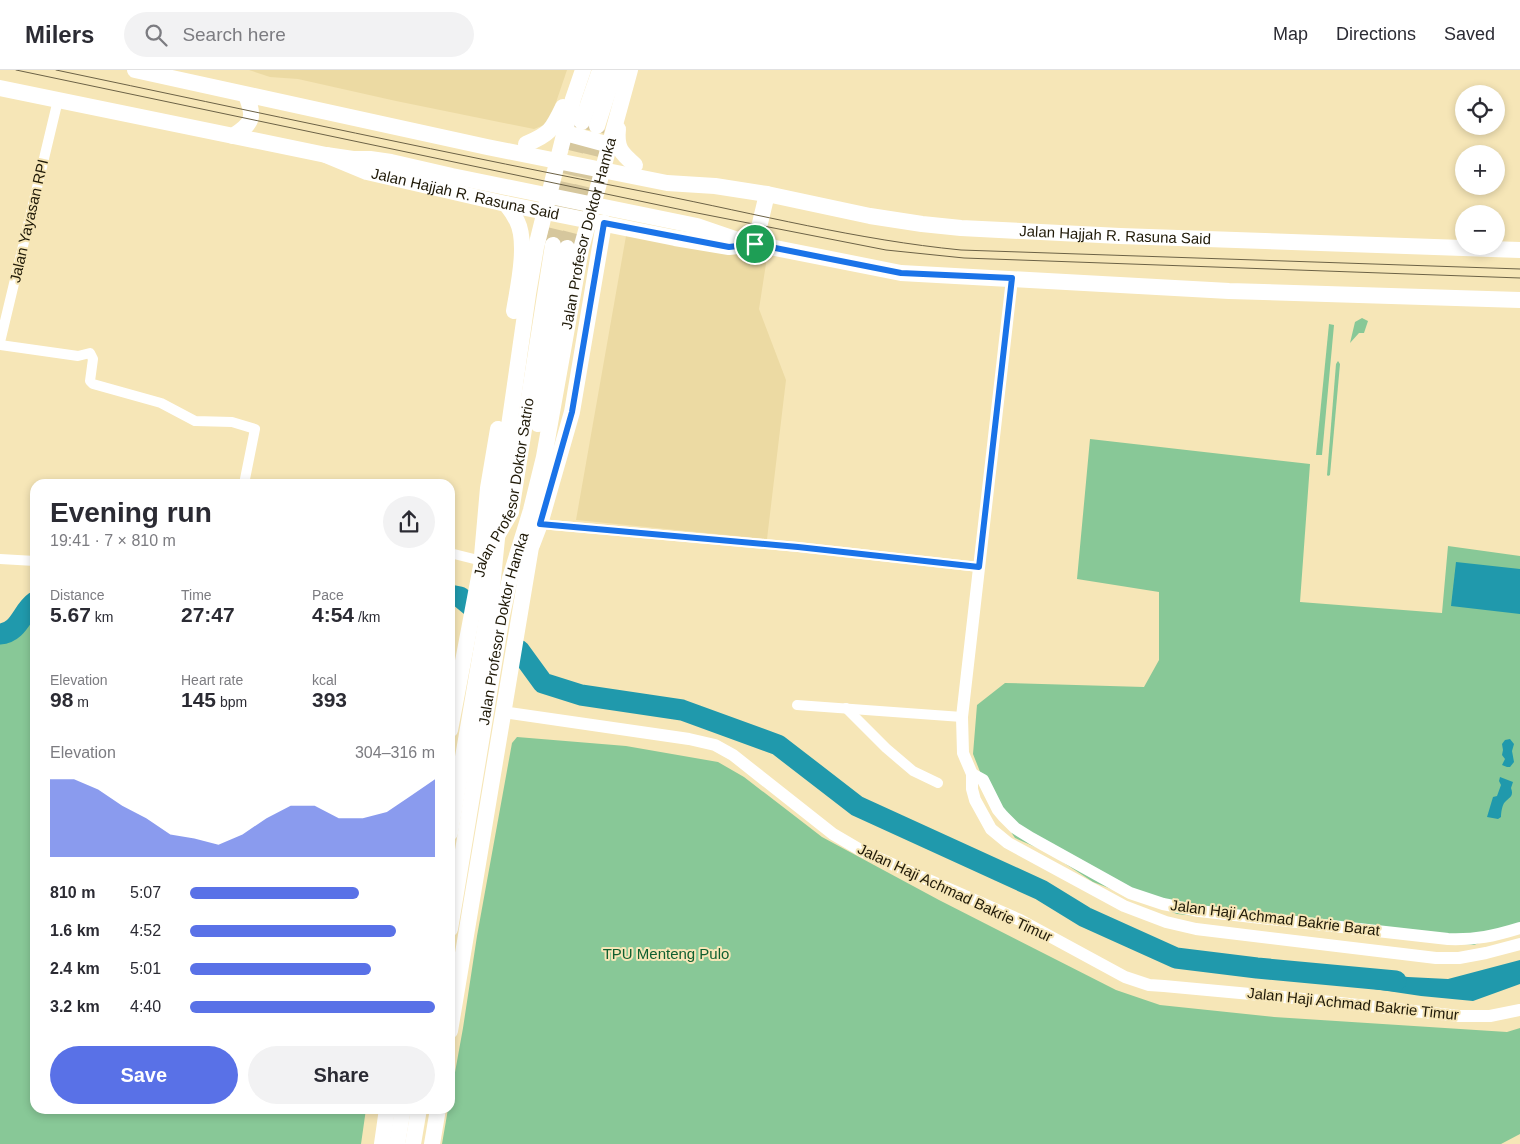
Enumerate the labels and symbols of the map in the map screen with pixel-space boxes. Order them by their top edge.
street label: Jalan Profesor Doktor Hamka [558,135,619,331]
street label: Jalan Yayasan RPI [6,157,51,284]
street label: Jalan Hajjah R. Rasuna Said [370,164,561,222]
street label: Jalan Hajjah R. Rasuna Said [1019,222,1211,247]
pin [734,223,776,265]
street label: Jalan Profesor Doktor Satrio [470,397,537,578]
street label: Jalan Profesor Doktor Hamka [475,530,532,727]
street label: Jalan Haji Achmad Bakrie Timur [855,840,1055,945]
street label: Jalan Haji Achmad Bakrie Barat [1169,896,1382,939]
park label: TPU Menteng Pulo [603,945,729,962]
street label: Jalan Haji Achmad Bakrie Timur [1246,984,1460,1023]

